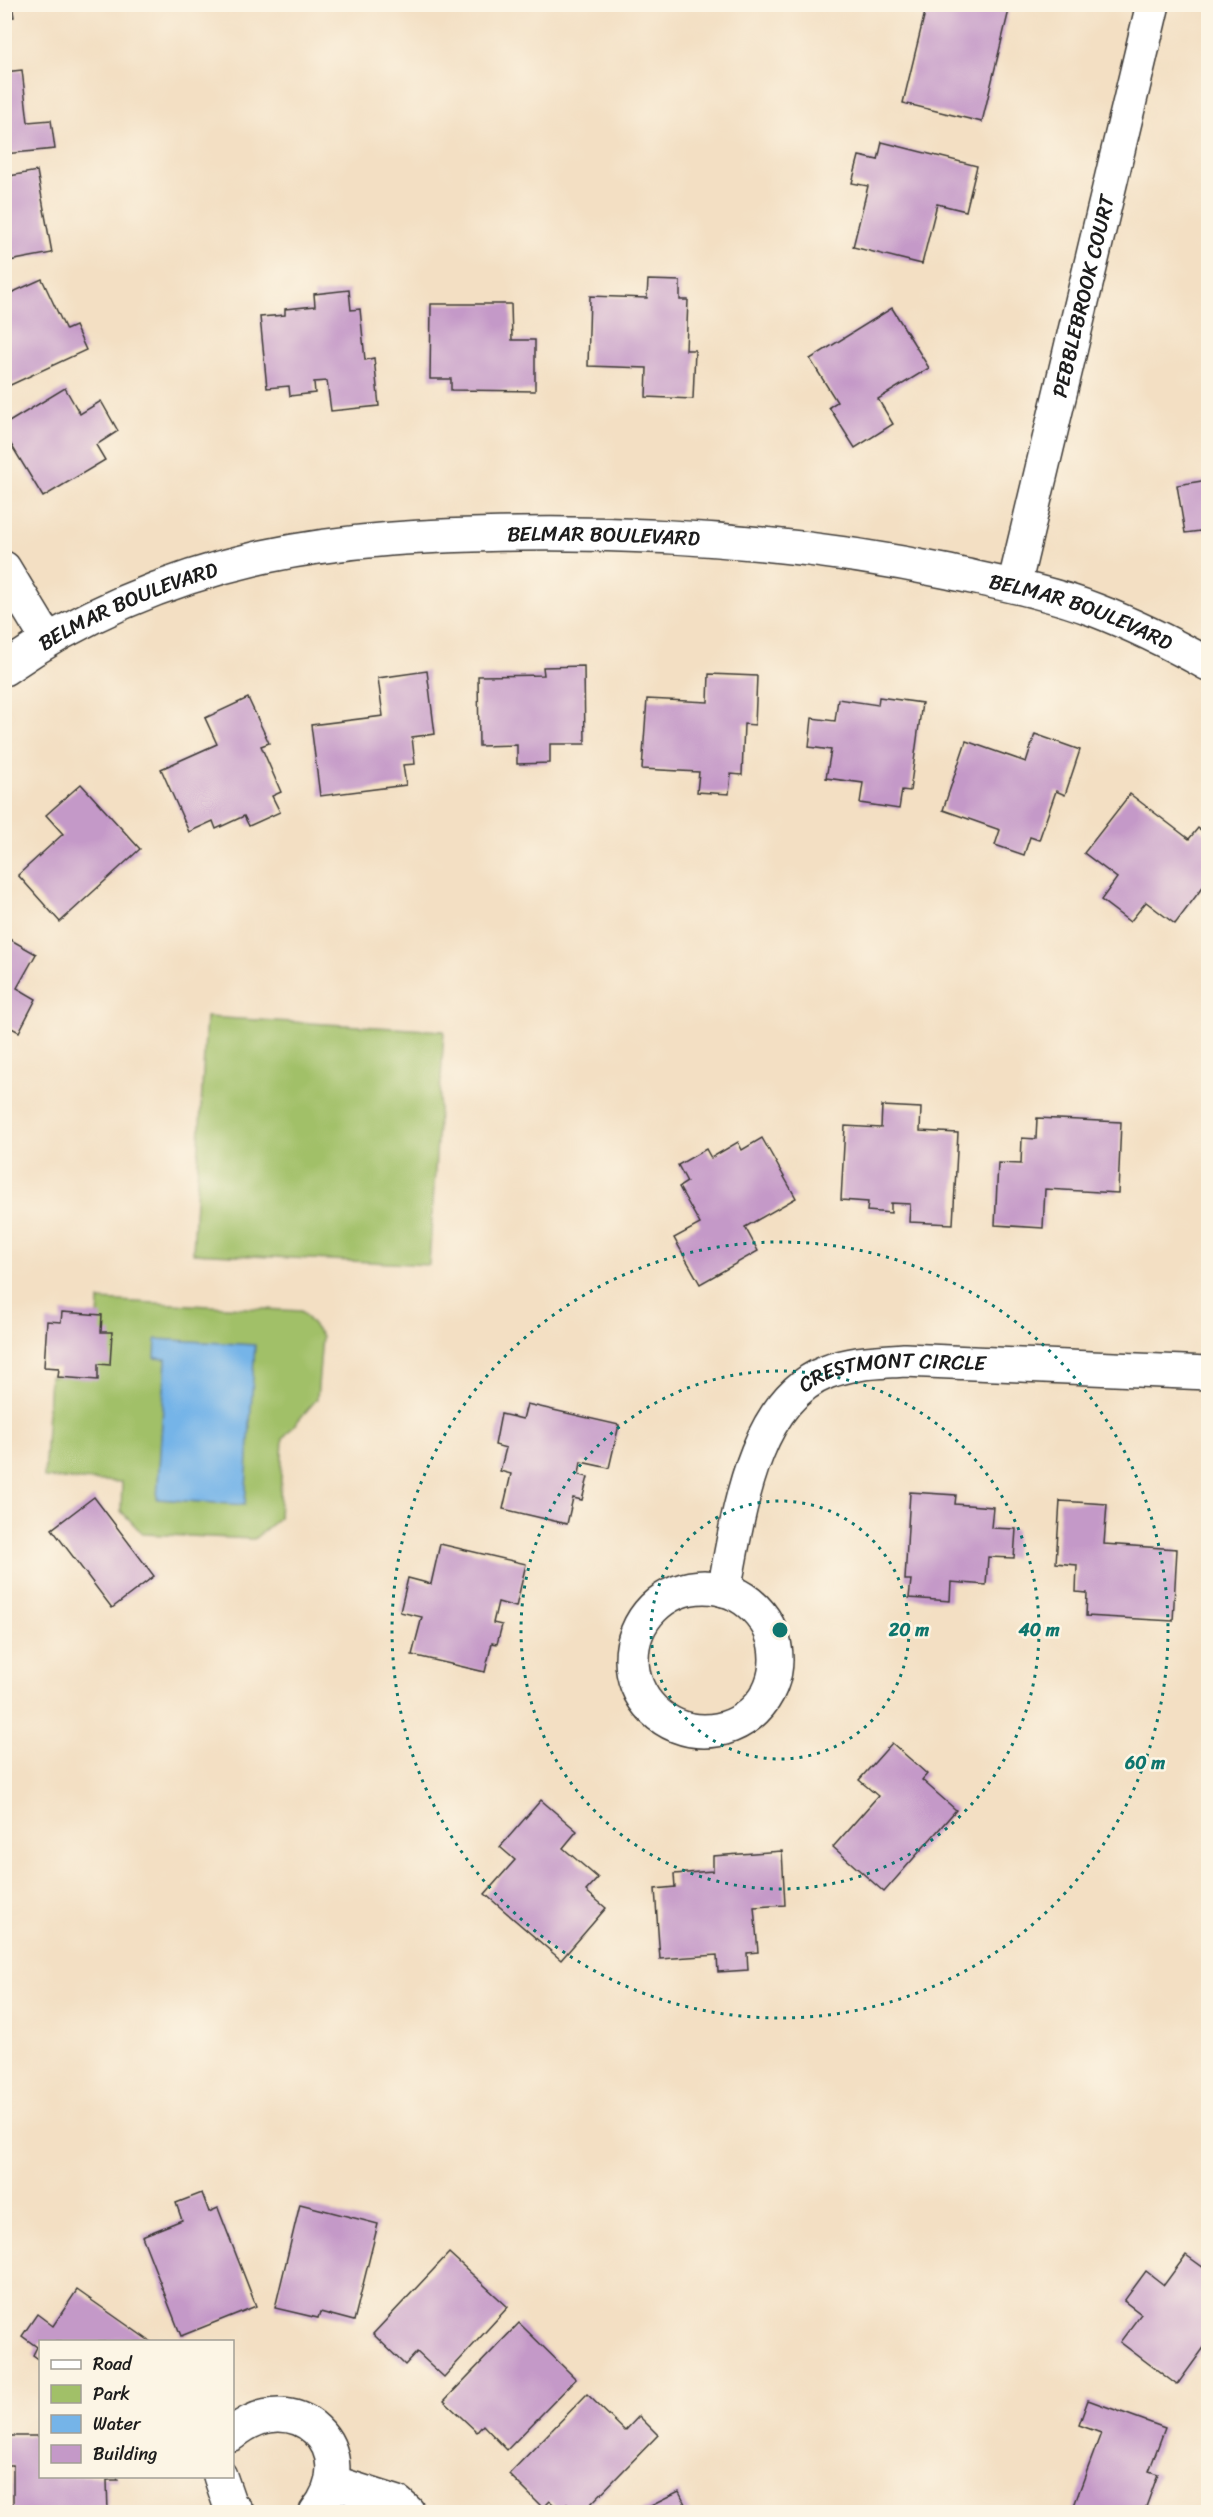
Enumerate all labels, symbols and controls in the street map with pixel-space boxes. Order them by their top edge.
street label: PEBBLEBROOK COURT [1041,190,1126,401]
street label: BELMAR BOULEVARD [507,515,702,558]
street label: BELMAR BOULEVARD [31,550,223,662]
street label: BELMAR BOULEVARD [985,562,1180,662]
street label: CRESTMONT CIRCLE [790,1341,988,1403]
text: 20 m [888,1614,929,1646]
text: 40 m [1017,1614,1060,1646]
centre of rings [770,1620,790,1640]
text: 60 m [1124,1747,1165,1779]
legend [39,2340,234,2478]
text: Road [93,2348,133,2380]
text: Park [93,2378,130,2410]
text: Water [93,2408,142,2440]
text: Building [93,2438,157,2470]

